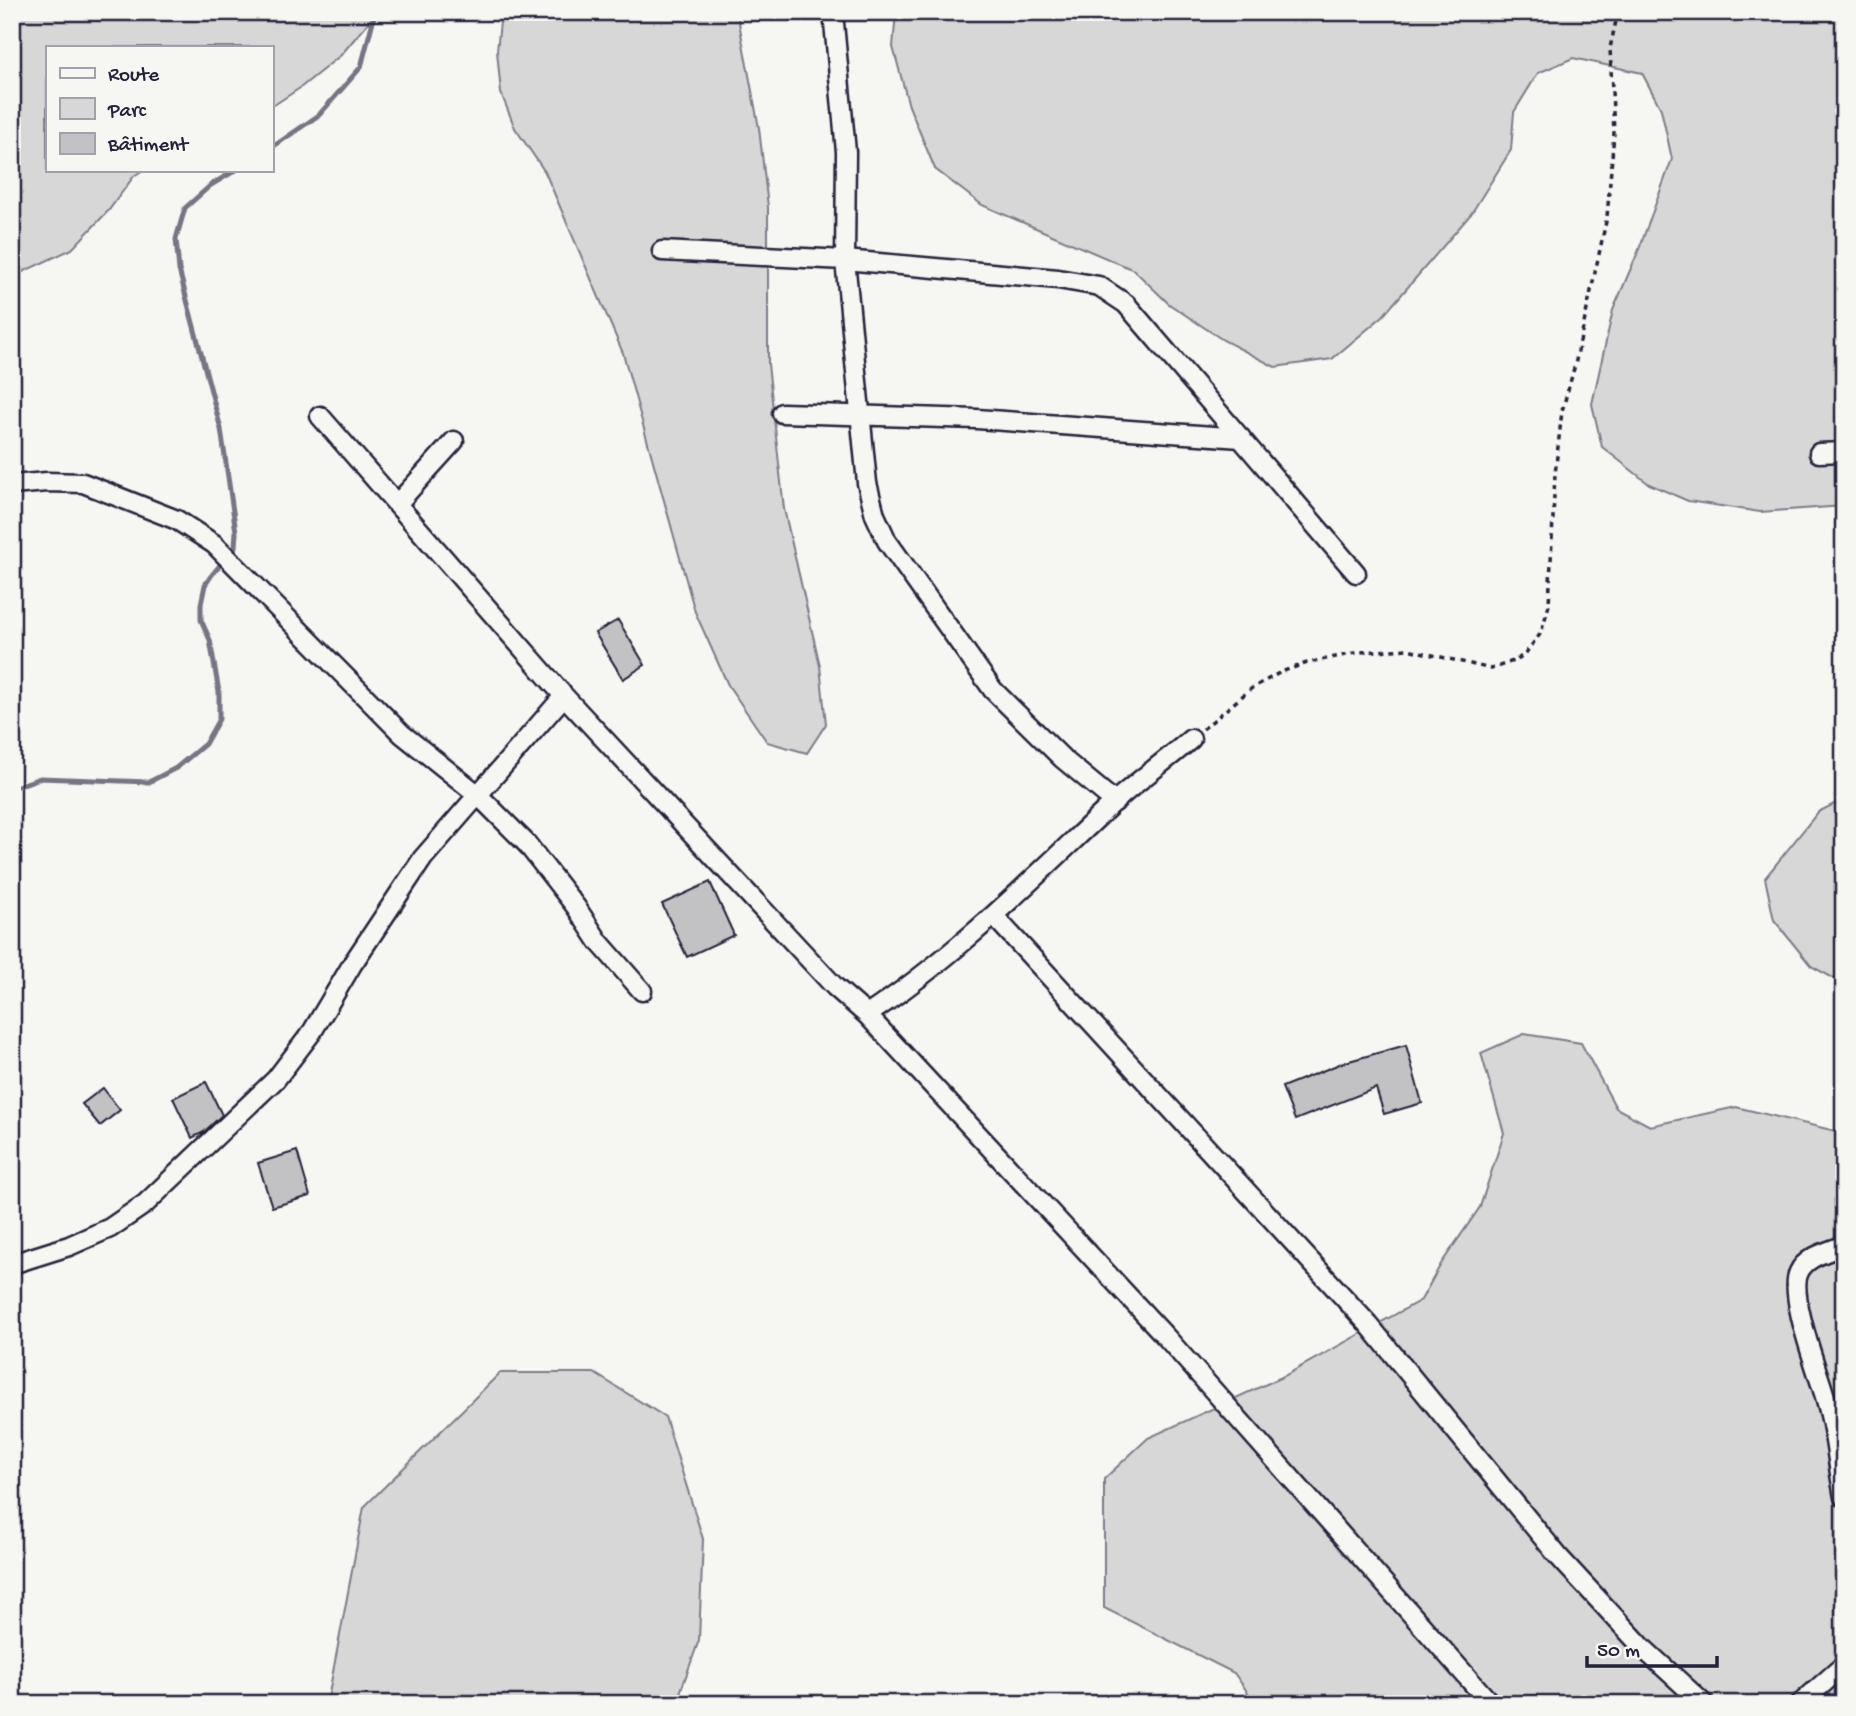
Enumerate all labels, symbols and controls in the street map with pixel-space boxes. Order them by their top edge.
legend [46,46,273,172]
text: Route [108,64,160,89]
text: Parc [107,100,147,125]
text: Bâtiment [107,134,190,159]
scale bar [1587,1625,1716,1669]
text: 50 m [1597,1640,1640,1665]

